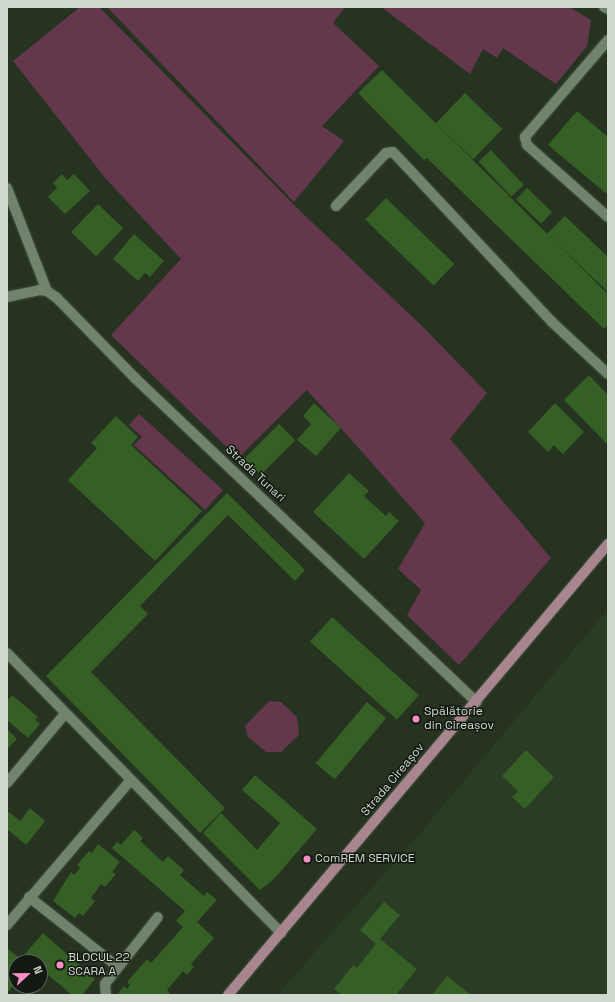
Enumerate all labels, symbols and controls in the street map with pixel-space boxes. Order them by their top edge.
street label: Strada Tunari [222,443,288,505]
place label: Spălătorie din Cireașov [424,705,494,733]
marker: Spălătorie din Cireașov [411,714,421,724]
street label: Strada Cireașov [358,741,428,819]
place label: ComREM SERVICE [315,852,415,866]
marker: ComREM SERVICE [302,854,312,864]
place label: BLOCUL 22 SCARA A [68,951,130,979]
north arrow [8,954,48,994]
marker: BLOCUL 22 SCARA A [55,960,65,970]
text: N [30,964,46,976]

